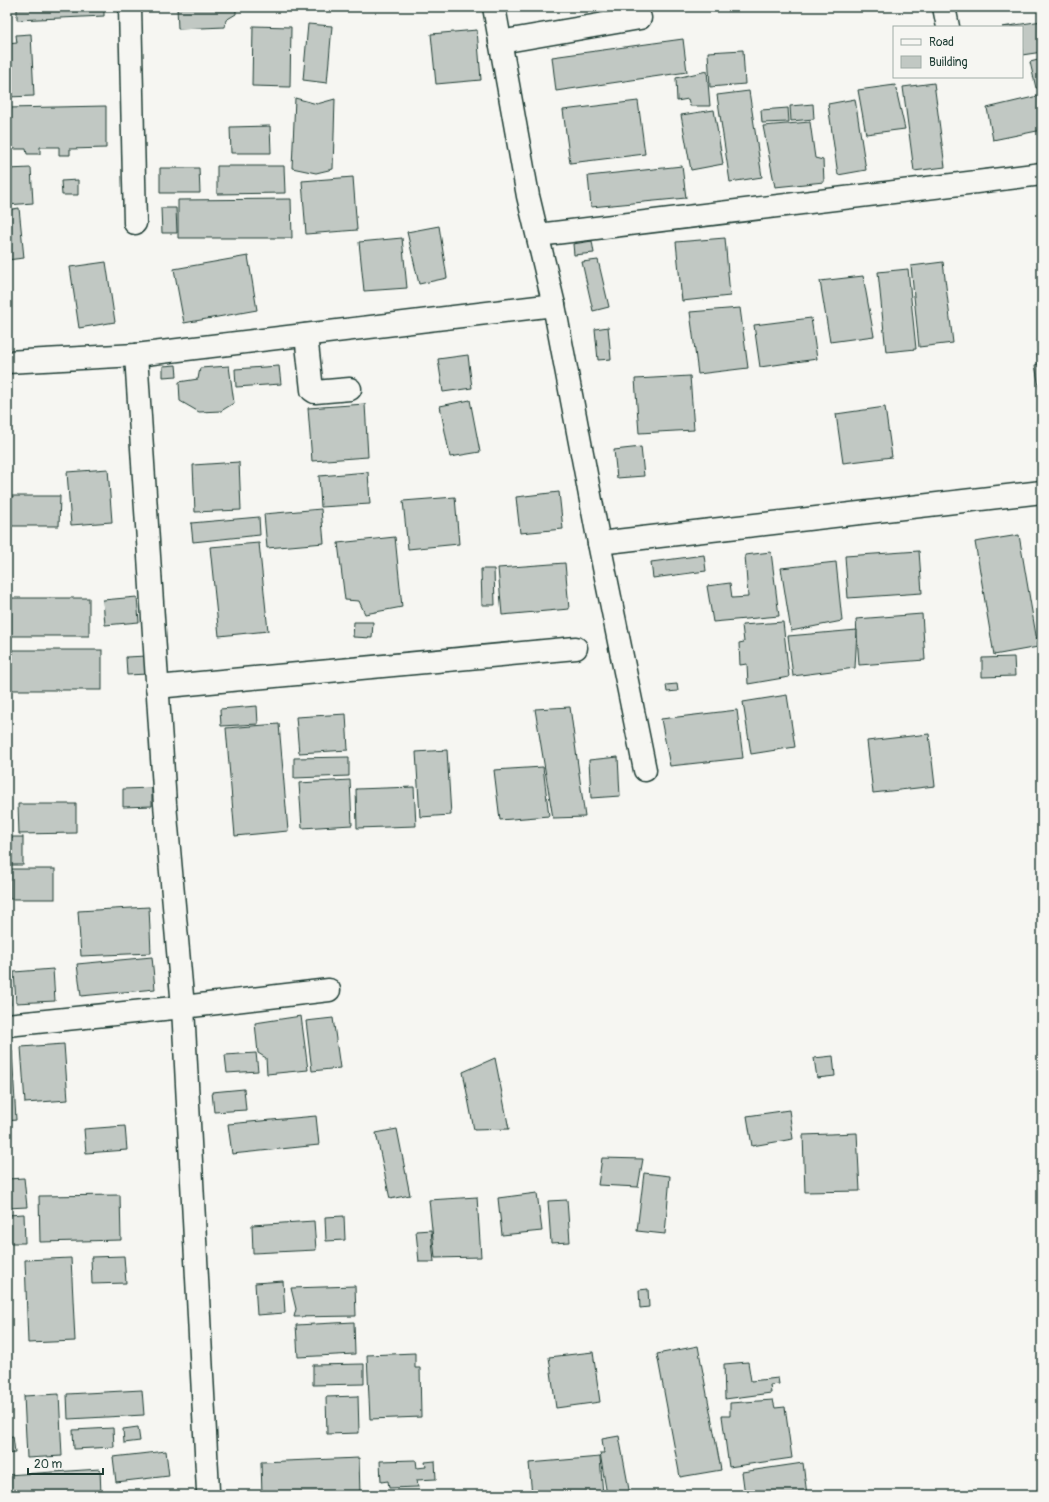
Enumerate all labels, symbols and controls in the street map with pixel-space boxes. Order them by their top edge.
legend [893,26,1023,78]
text: Road [929,35,954,50]
text: Building [929,55,968,70]
scale bar [28,1450,103,1476]
text: 20 m [34,1457,63,1472]

